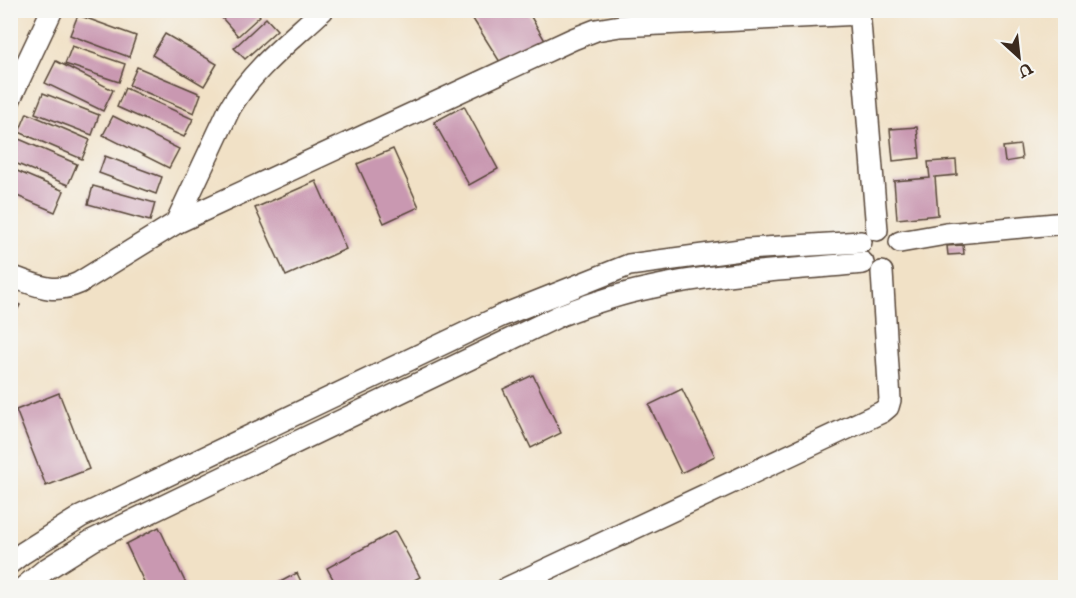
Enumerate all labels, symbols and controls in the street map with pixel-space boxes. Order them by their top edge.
north arrow [989,27,1049,87]
text: U [1014,56,1036,81]

